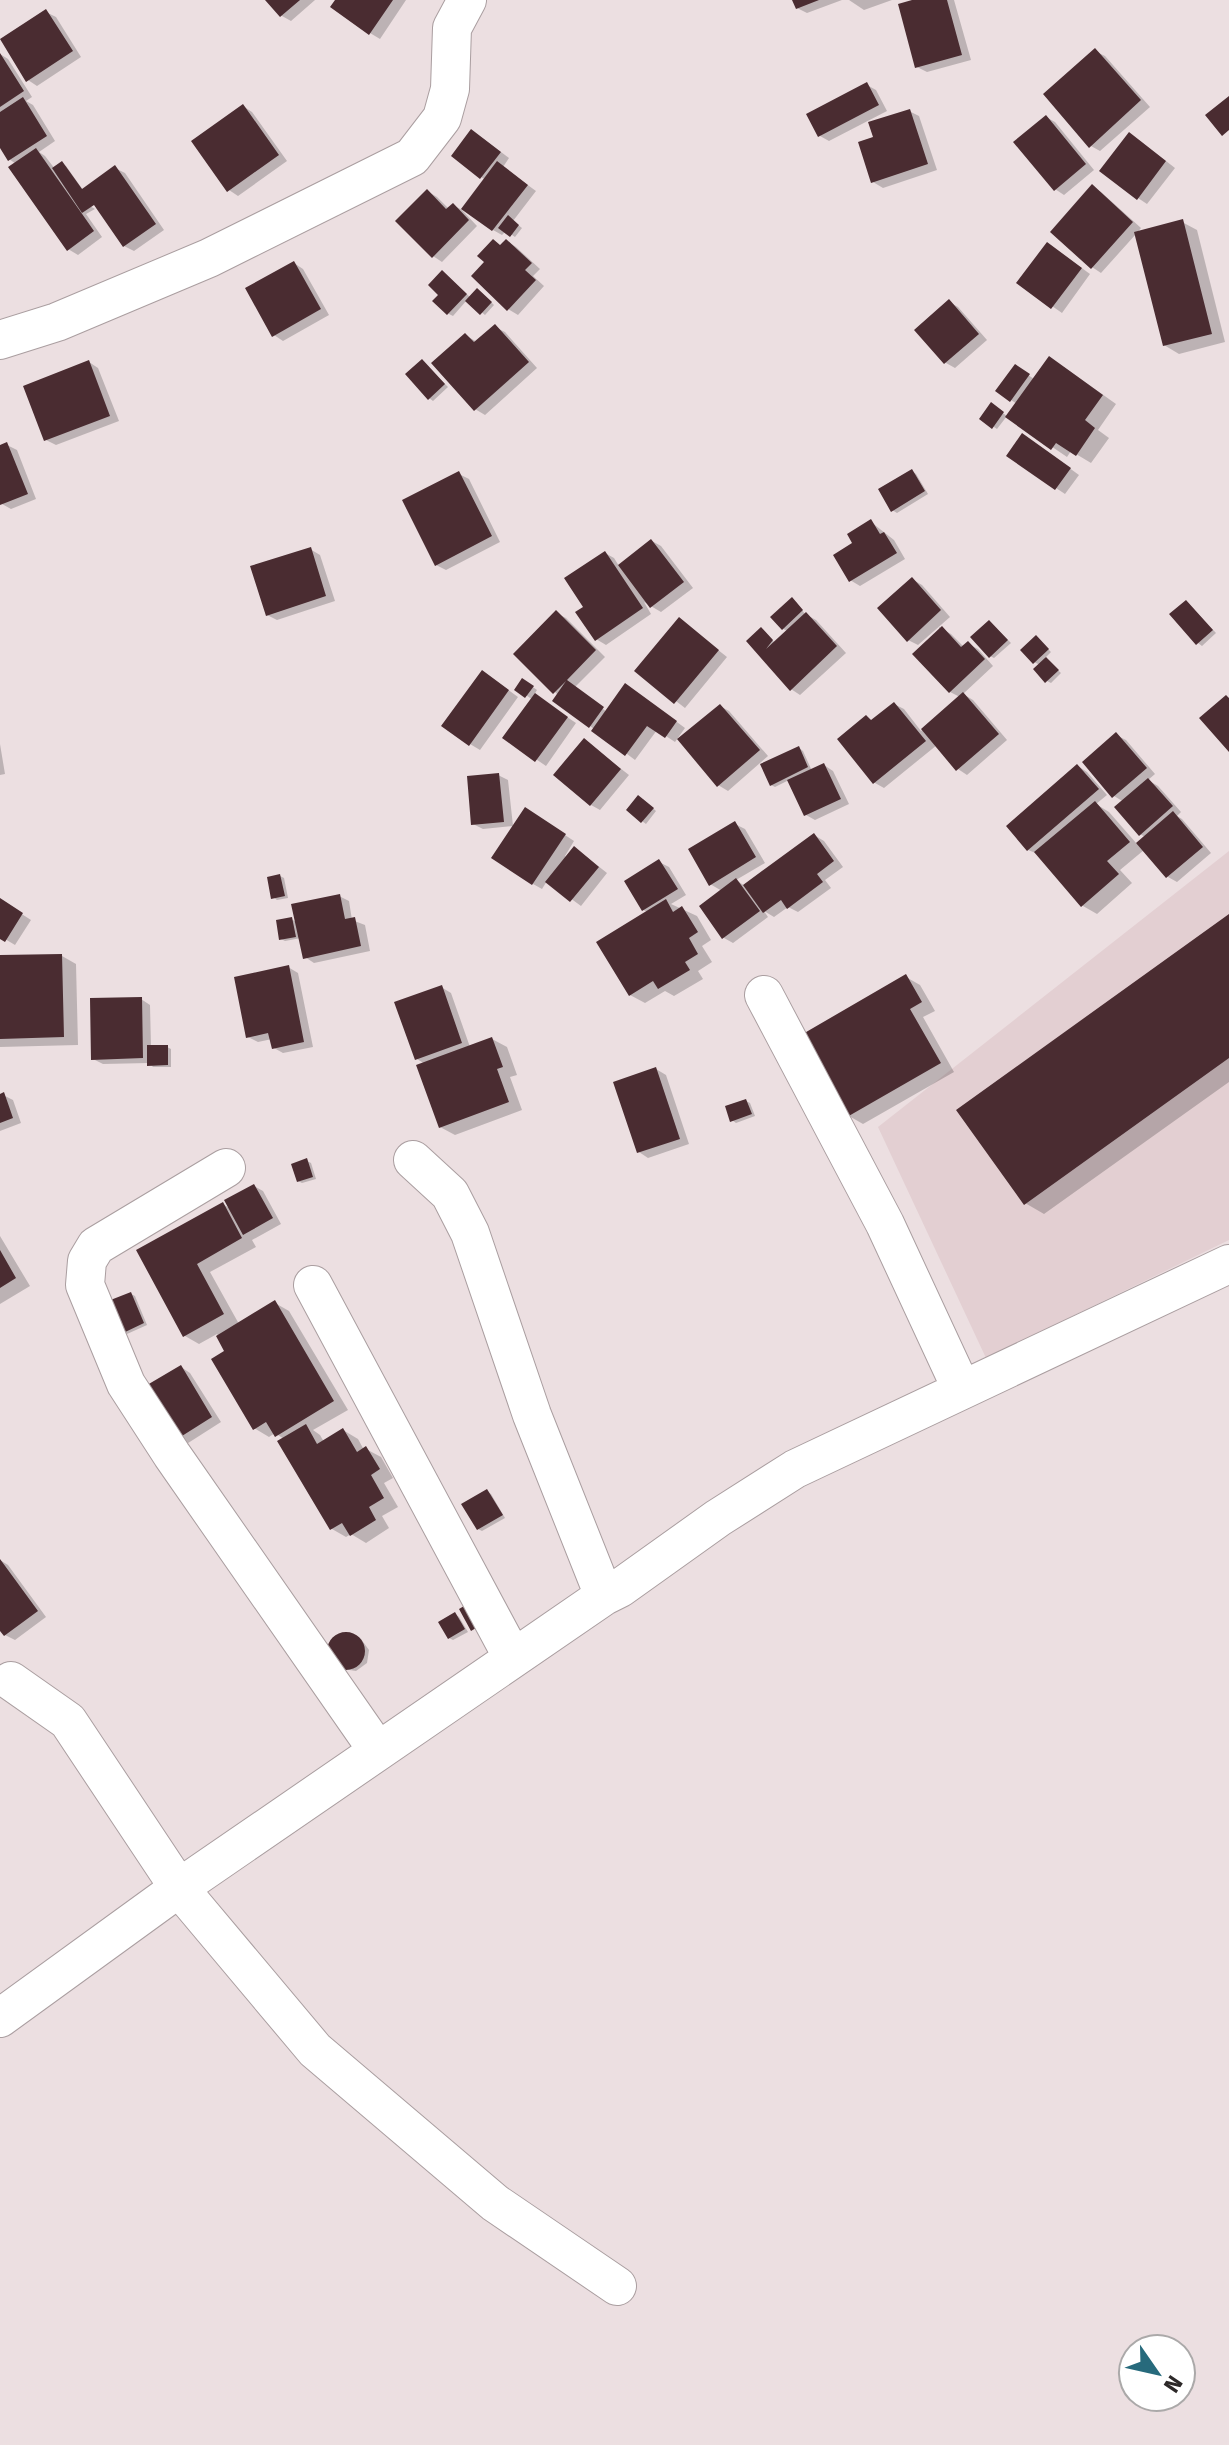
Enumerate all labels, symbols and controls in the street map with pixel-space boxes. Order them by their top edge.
north arrow [1117,2333,1197,2413]
text: N [1158,2370,1188,2398]

